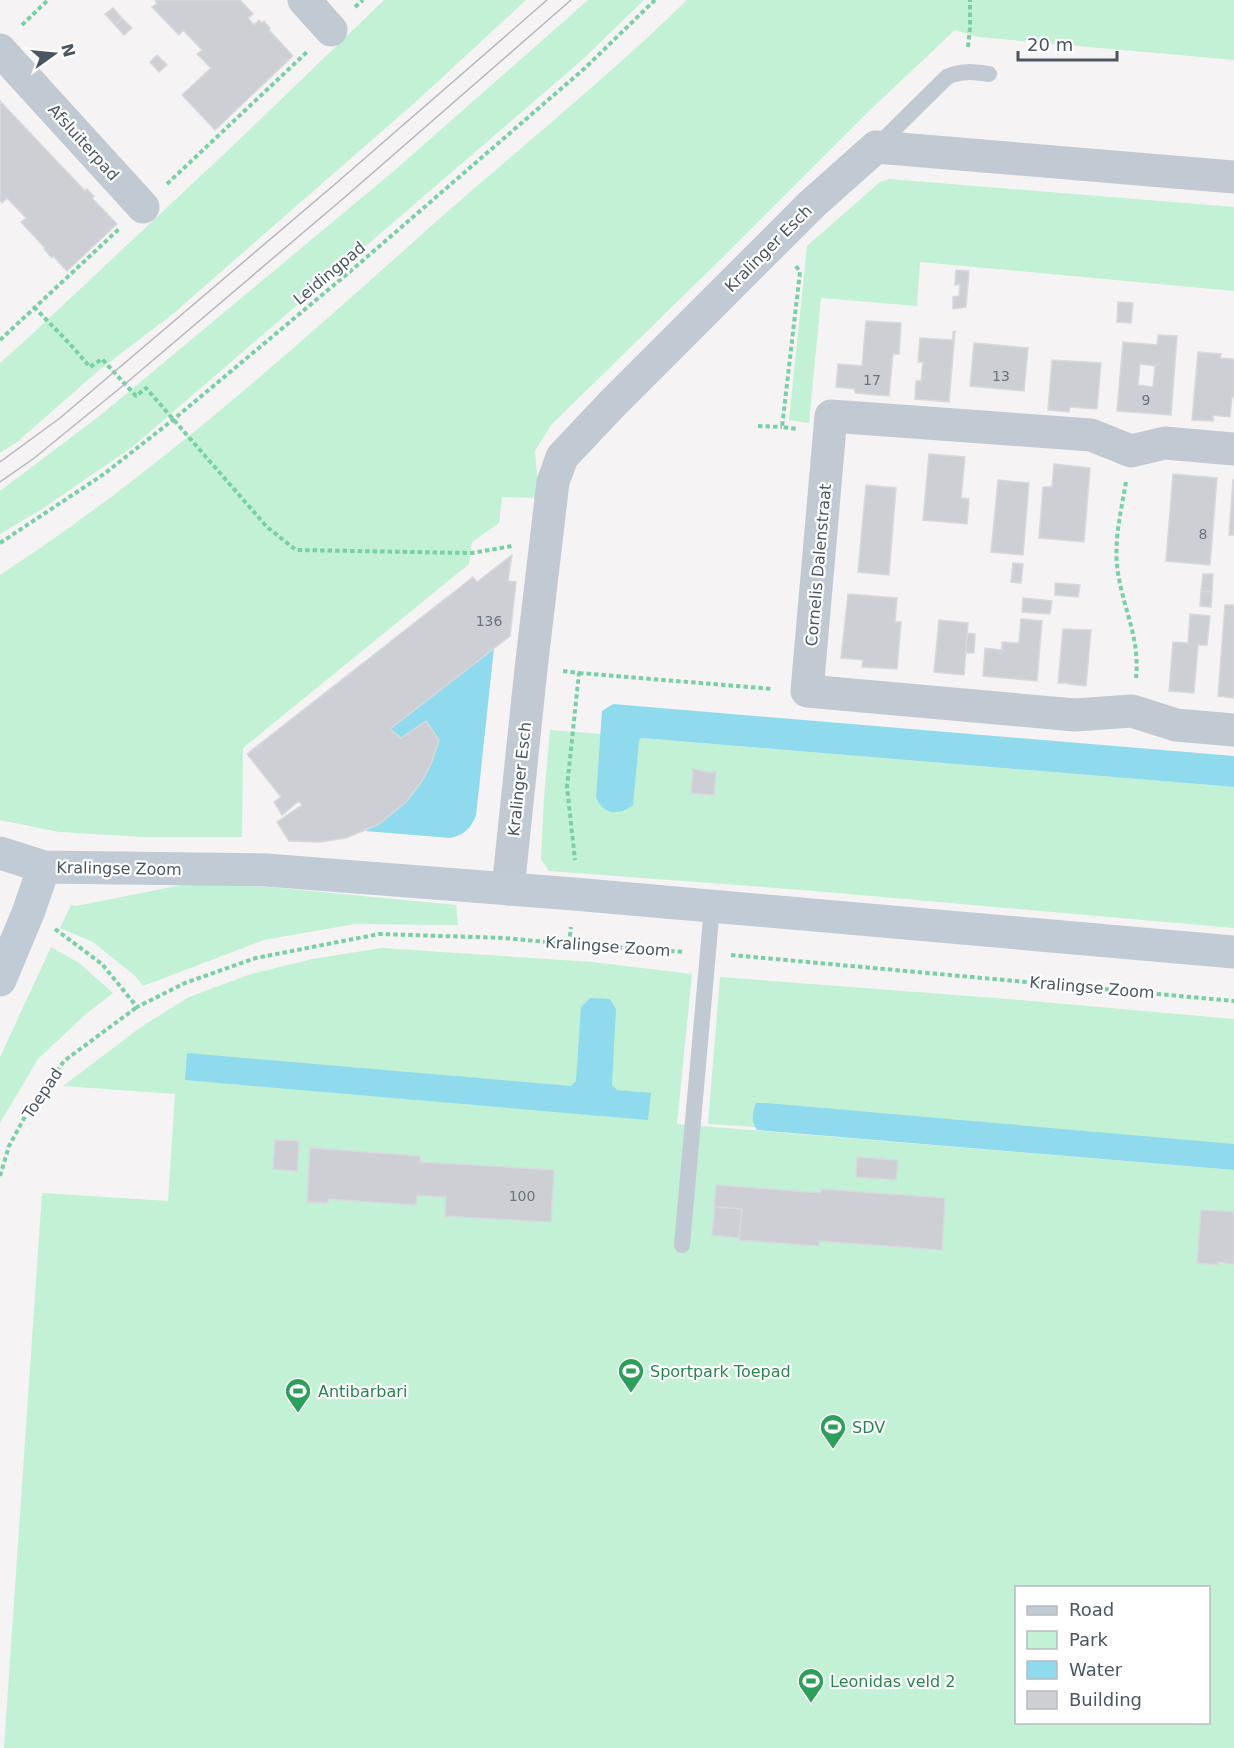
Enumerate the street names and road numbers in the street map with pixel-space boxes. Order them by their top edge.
street label: Afsluiterpad [44,100,123,184]
street label: Kralinger Esch [721,201,816,296]
street label: Leidingpad [290,238,369,309]
street label: Cornelis Dalenstraat [802,483,835,647]
street label: Kralinger Esch [504,721,535,837]
street label: Kralingse Zoom [56,858,182,879]
street label: Kralingse Zoom [545,933,671,960]
street label: Kralingse Zoom [1029,973,1155,1002]
street label: Toepad [18,1064,66,1123]

